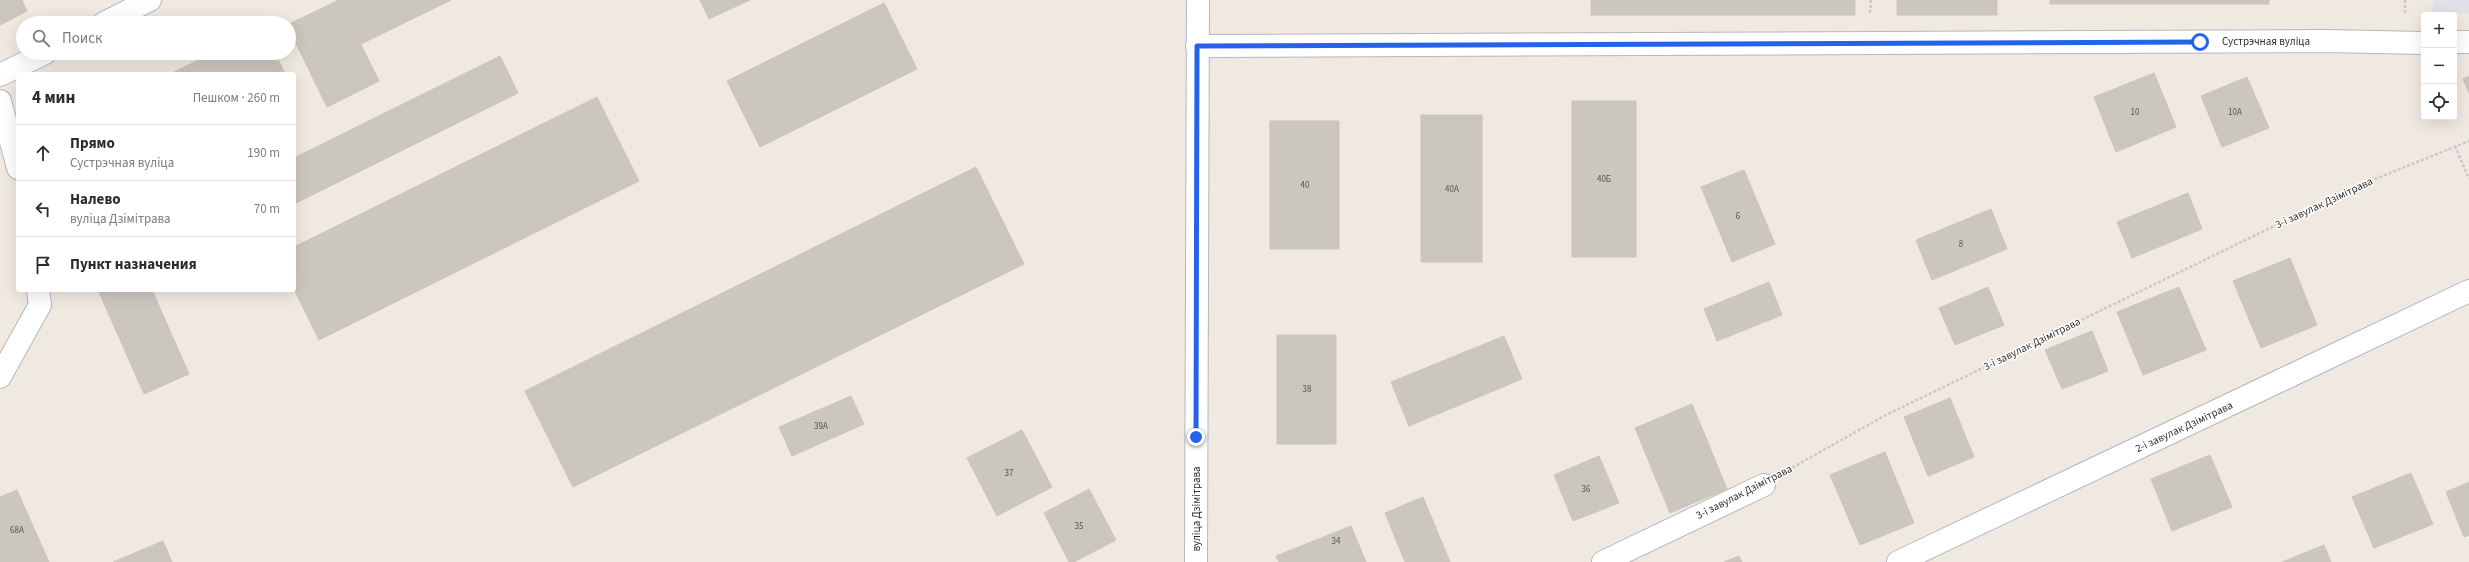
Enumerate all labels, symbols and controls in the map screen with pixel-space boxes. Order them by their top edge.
map controls [2421,12,2457,120]
button: + [2421,12,2457,48]
search box [16,16,296,60]
icon: search [30,27,52,49]
text: Поиск [62,28,103,49]
route start [2191,33,2209,51]
street label: Сустрэчная вуліца [2222,34,2310,49]
button: − [2421,48,2457,84]
button: locate [2421,84,2457,120]
text: 4 мин [32,86,75,110]
text: Пешком · 260 m [193,89,280,107]
house number: 10 [2131,106,2140,119]
house number: 10А [2228,106,2242,119]
text: Прямо [70,133,115,154]
icon: ahead [32,142,54,164]
text: 190 m [247,144,280,162]
text: Сустрэчная вуліца [70,154,174,172]
house number: 40Б [1597,173,1611,186]
street label: 3-і завулак Дзімітрава [2273,174,2375,232]
house number: 40 [1301,179,1310,192]
house number: 40А [1445,183,1459,196]
text: Налево [70,189,121,210]
icon: left [32,198,54,220]
text: 70 m [254,200,280,218]
text: вуліца Дзімітрава [70,210,171,228]
house number: 6 [1736,210,1741,223]
house number: 8 [1959,238,1964,251]
icon: arrive [32,254,54,276]
text: Пункт назначения [70,254,197,275]
street label: 3-і завулак Дзімітрава [1981,314,2083,374]
house number: 38 [1303,383,1312,396]
street label: 2-і завулак Дзімітрава [2133,398,2235,456]
house number: 39А [814,420,828,433]
route end [1187,428,1205,446]
street label: 3-і завулак Дзімітрава [1693,461,1795,523]
street label: вуліца Дзімітрава [1189,466,1204,552]
house number: 37 [1005,467,1014,480]
house number: 36 [1582,483,1591,496]
house number: 35 [1075,520,1084,533]
house number: 68А [10,524,24,537]
house number: 34 [1332,535,1341,548]

